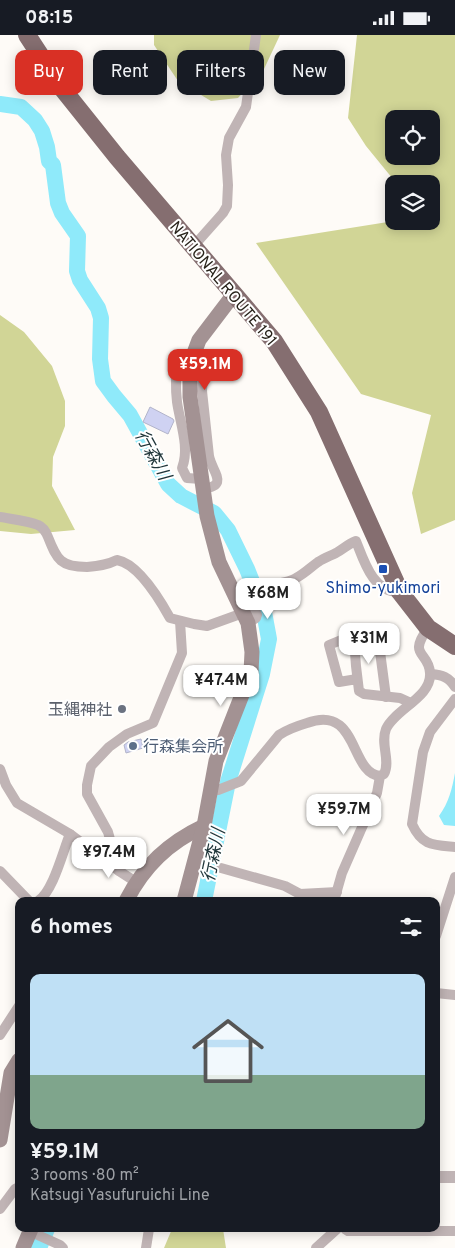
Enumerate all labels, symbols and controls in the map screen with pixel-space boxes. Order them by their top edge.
text: 08:15 [25,6,73,30]
chip: Buy [15,50,83,95]
chip: Rent [93,50,167,95]
chip: Filters [177,50,264,95]
chip: New [274,50,345,95]
map controls [385,110,440,230]
button: locate [385,110,440,165]
button: layers [385,175,440,230]
street label: NATIONAL ROUTE 191 [164,218,281,351]
pin: ¥59.1M [164,349,246,391]
text: ¥59.1M [179,355,231,375]
water label: 行森川 [129,427,176,487]
marker: Shimo-yukimori [377,563,389,575]
pin: ¥68M [238,577,298,620]
place label: Shimo-yukimori [326,579,440,599]
text: ¥68M [247,584,289,604]
pin: ¥31M [339,623,399,665]
text: ¥31M [350,629,388,649]
pin: ¥47.4M [180,665,262,707]
text: ¥47.4M [194,671,248,691]
place label: 玉縄神社 [48,701,112,721]
marker: 玉縄神社 [116,703,128,715]
place label: 行森集会所 [143,738,223,758]
marker: 行森集会所 [127,740,139,752]
pin: ¥59.7M [303,793,385,836]
text: ¥59.7M [317,800,371,820]
water label: 行森川 [198,825,232,884]
pin: ¥97.4M [68,837,150,879]
text: ¥97.4M [83,843,135,863]
icon: filters [397,913,425,941]
text: 6 homes [30,914,113,941]
icon: home [183,1006,273,1096]
text: ¥59.1M [30,1139,99,1166]
text: 3 rooms · 80 m² [30,1166,139,1186]
text: Katsugi Yasufuruichi Line [30,1186,210,1206]

